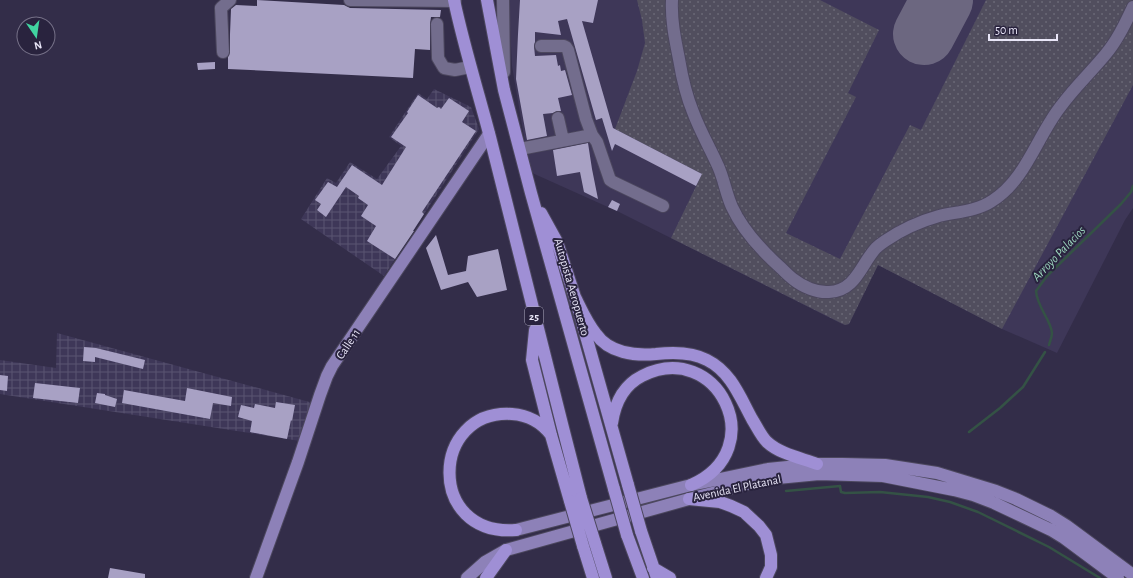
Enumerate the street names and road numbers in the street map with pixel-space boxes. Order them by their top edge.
street label: Autopista Aeropuerto [552,237,592,337]
road number: 25 [525,307,543,325]
street label: Calle 11 [334,327,362,361]
street label: Avenida El Platanal [692,473,782,503]

